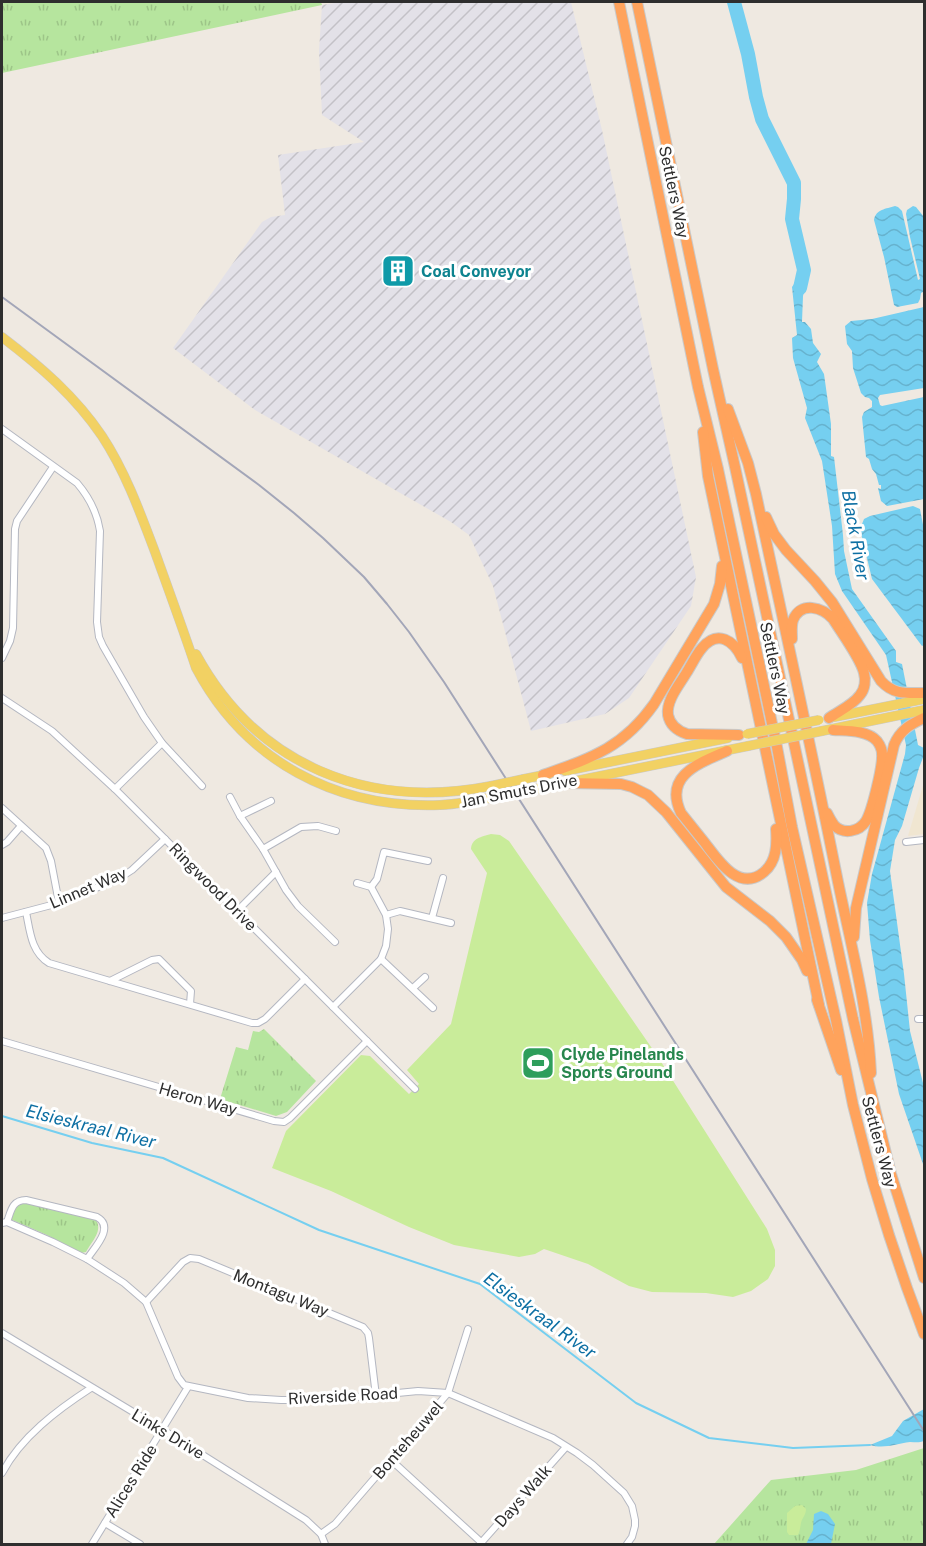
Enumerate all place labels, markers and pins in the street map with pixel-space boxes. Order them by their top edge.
building icon: Coal Conveyor [380,253,416,289]
place label: Coal Conveyor [421,262,532,281]
sports icon: Clyde Pinelands Sports Ground [520,1045,556,1081]
place label: Clyde Pinelands Sports Ground [561,1045,684,1082]

